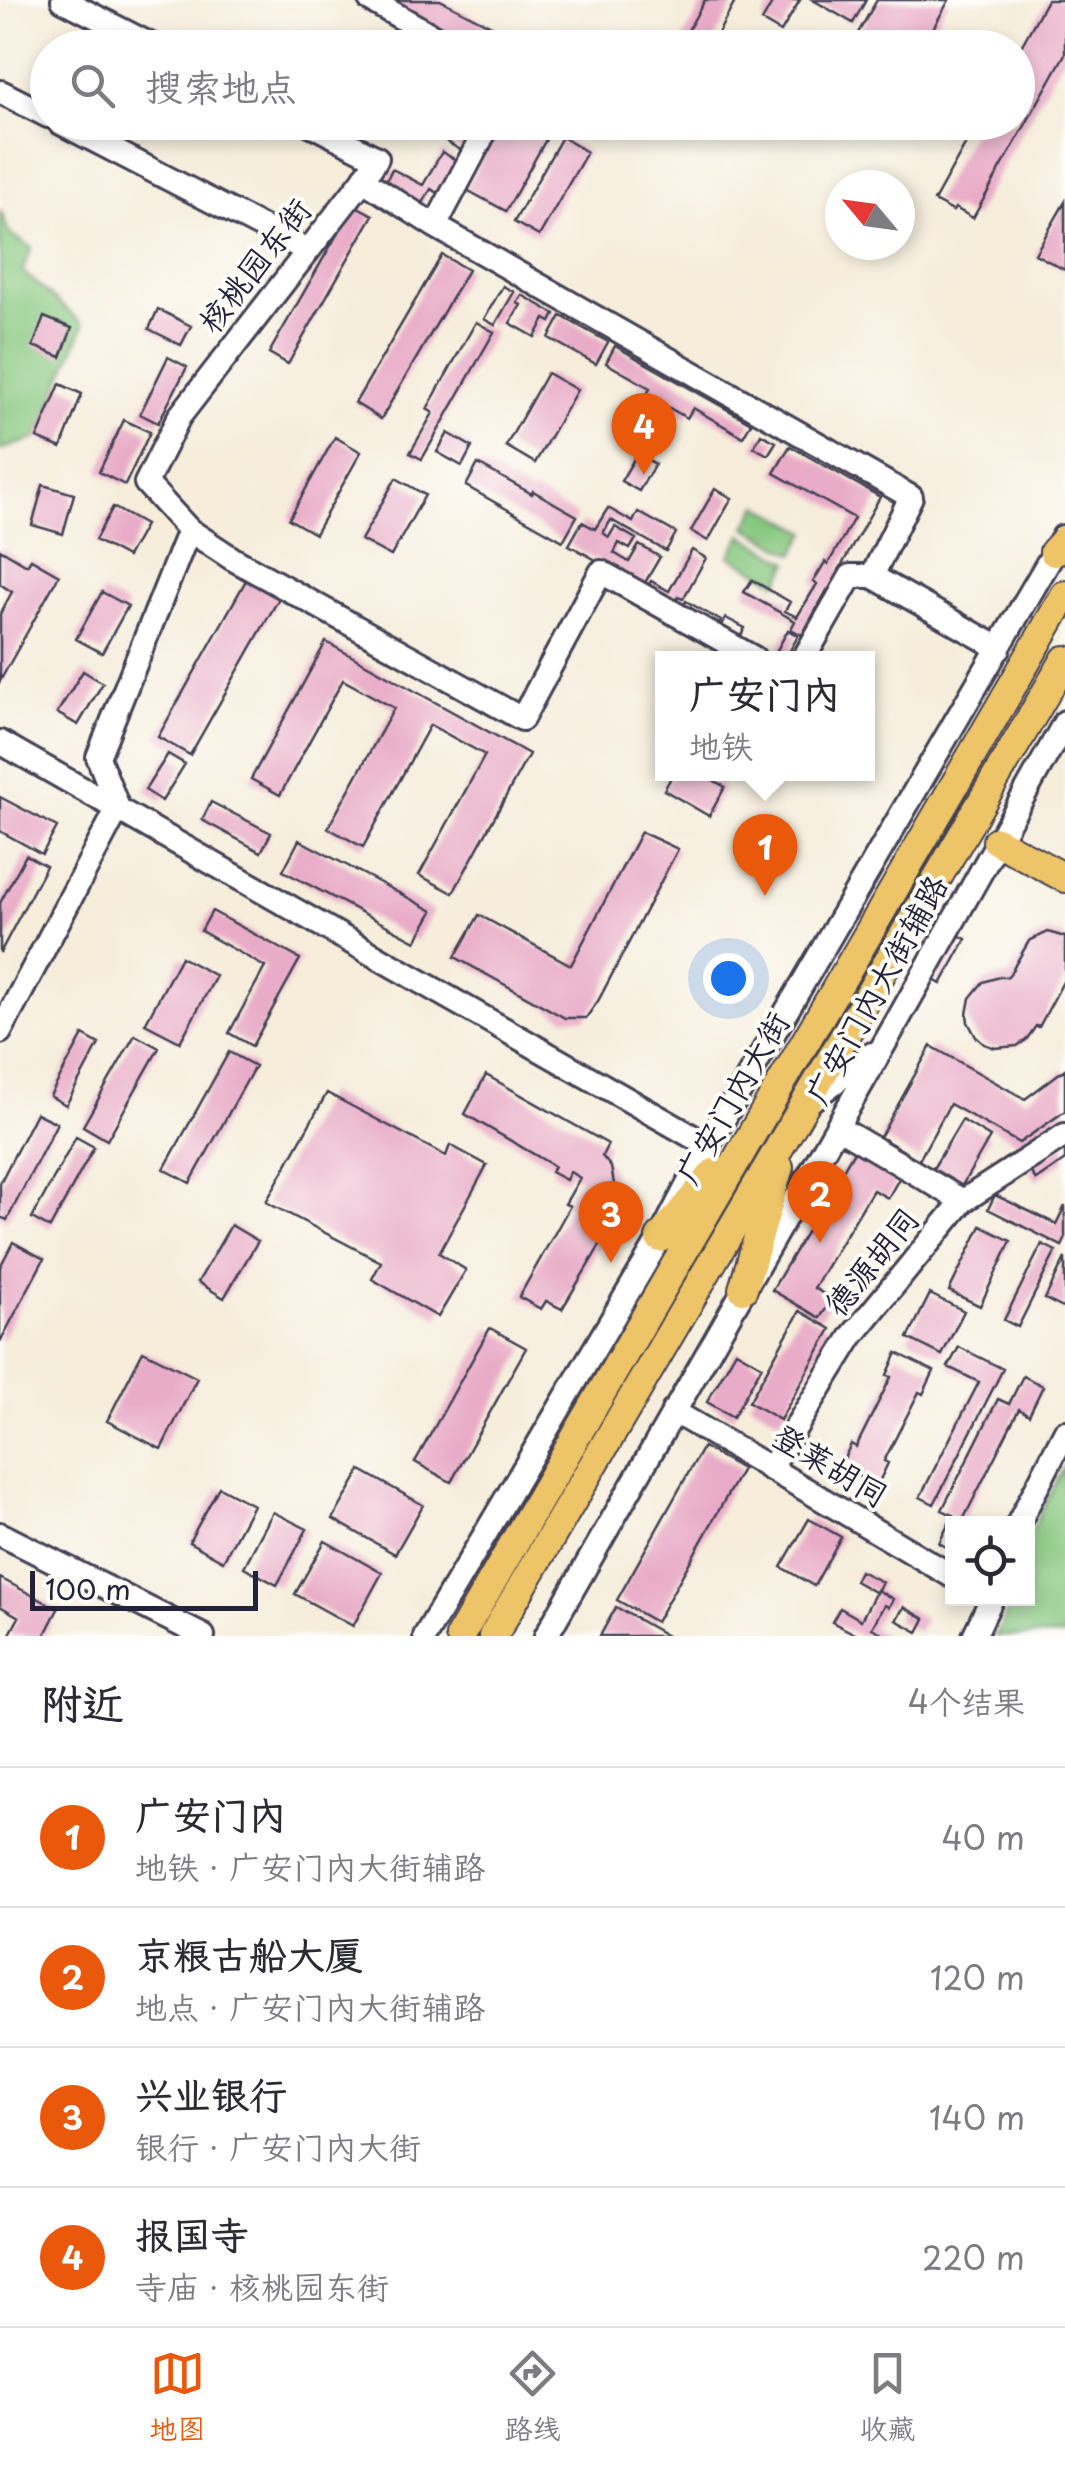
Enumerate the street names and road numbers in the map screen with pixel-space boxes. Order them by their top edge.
street label: 核桃园东街 [185,187,322,343]
street label: 广安门内大街辅路 [792,865,958,1113]
street label: 广安门内大街 [662,1002,800,1192]
street label: 德源胡同 [812,1196,929,1326]
street label: 登莱胡同 [764,1411,898,1518]

